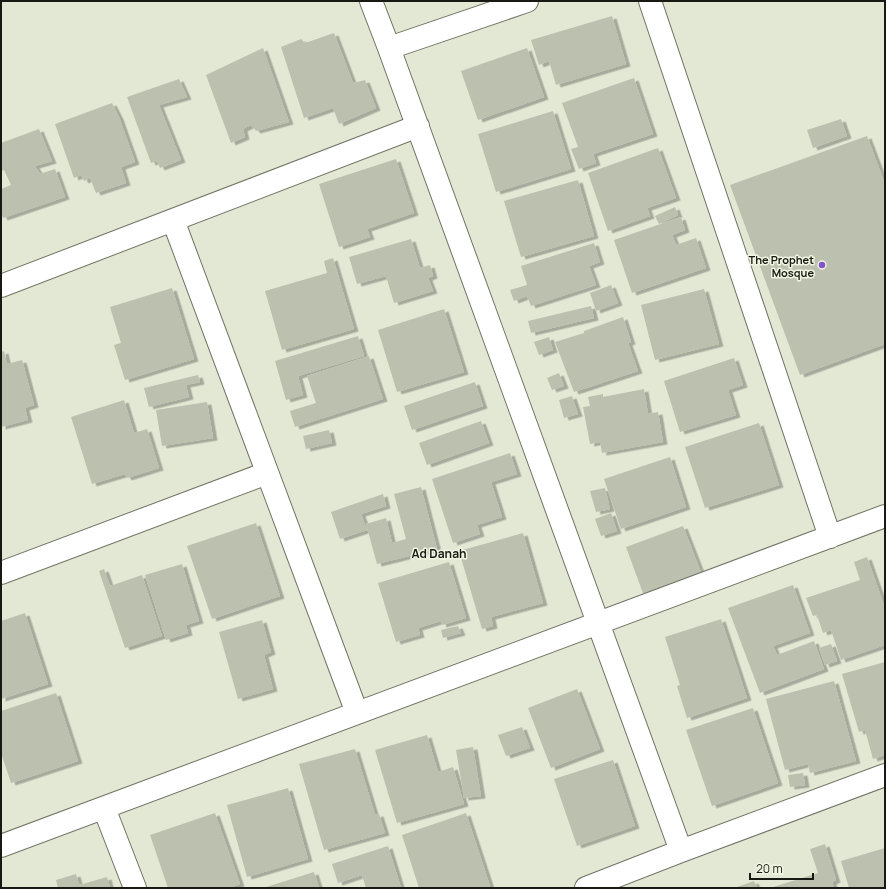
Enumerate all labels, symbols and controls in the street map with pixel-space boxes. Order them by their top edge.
place label: The Prophet Mosque [748,252,814,280]
marker: The Prophet Mosque [817,260,827,270]
district label: Ad Danah [411,545,467,562]
scale bar [750,855,813,881]
text: 20 m [756,860,783,877]

